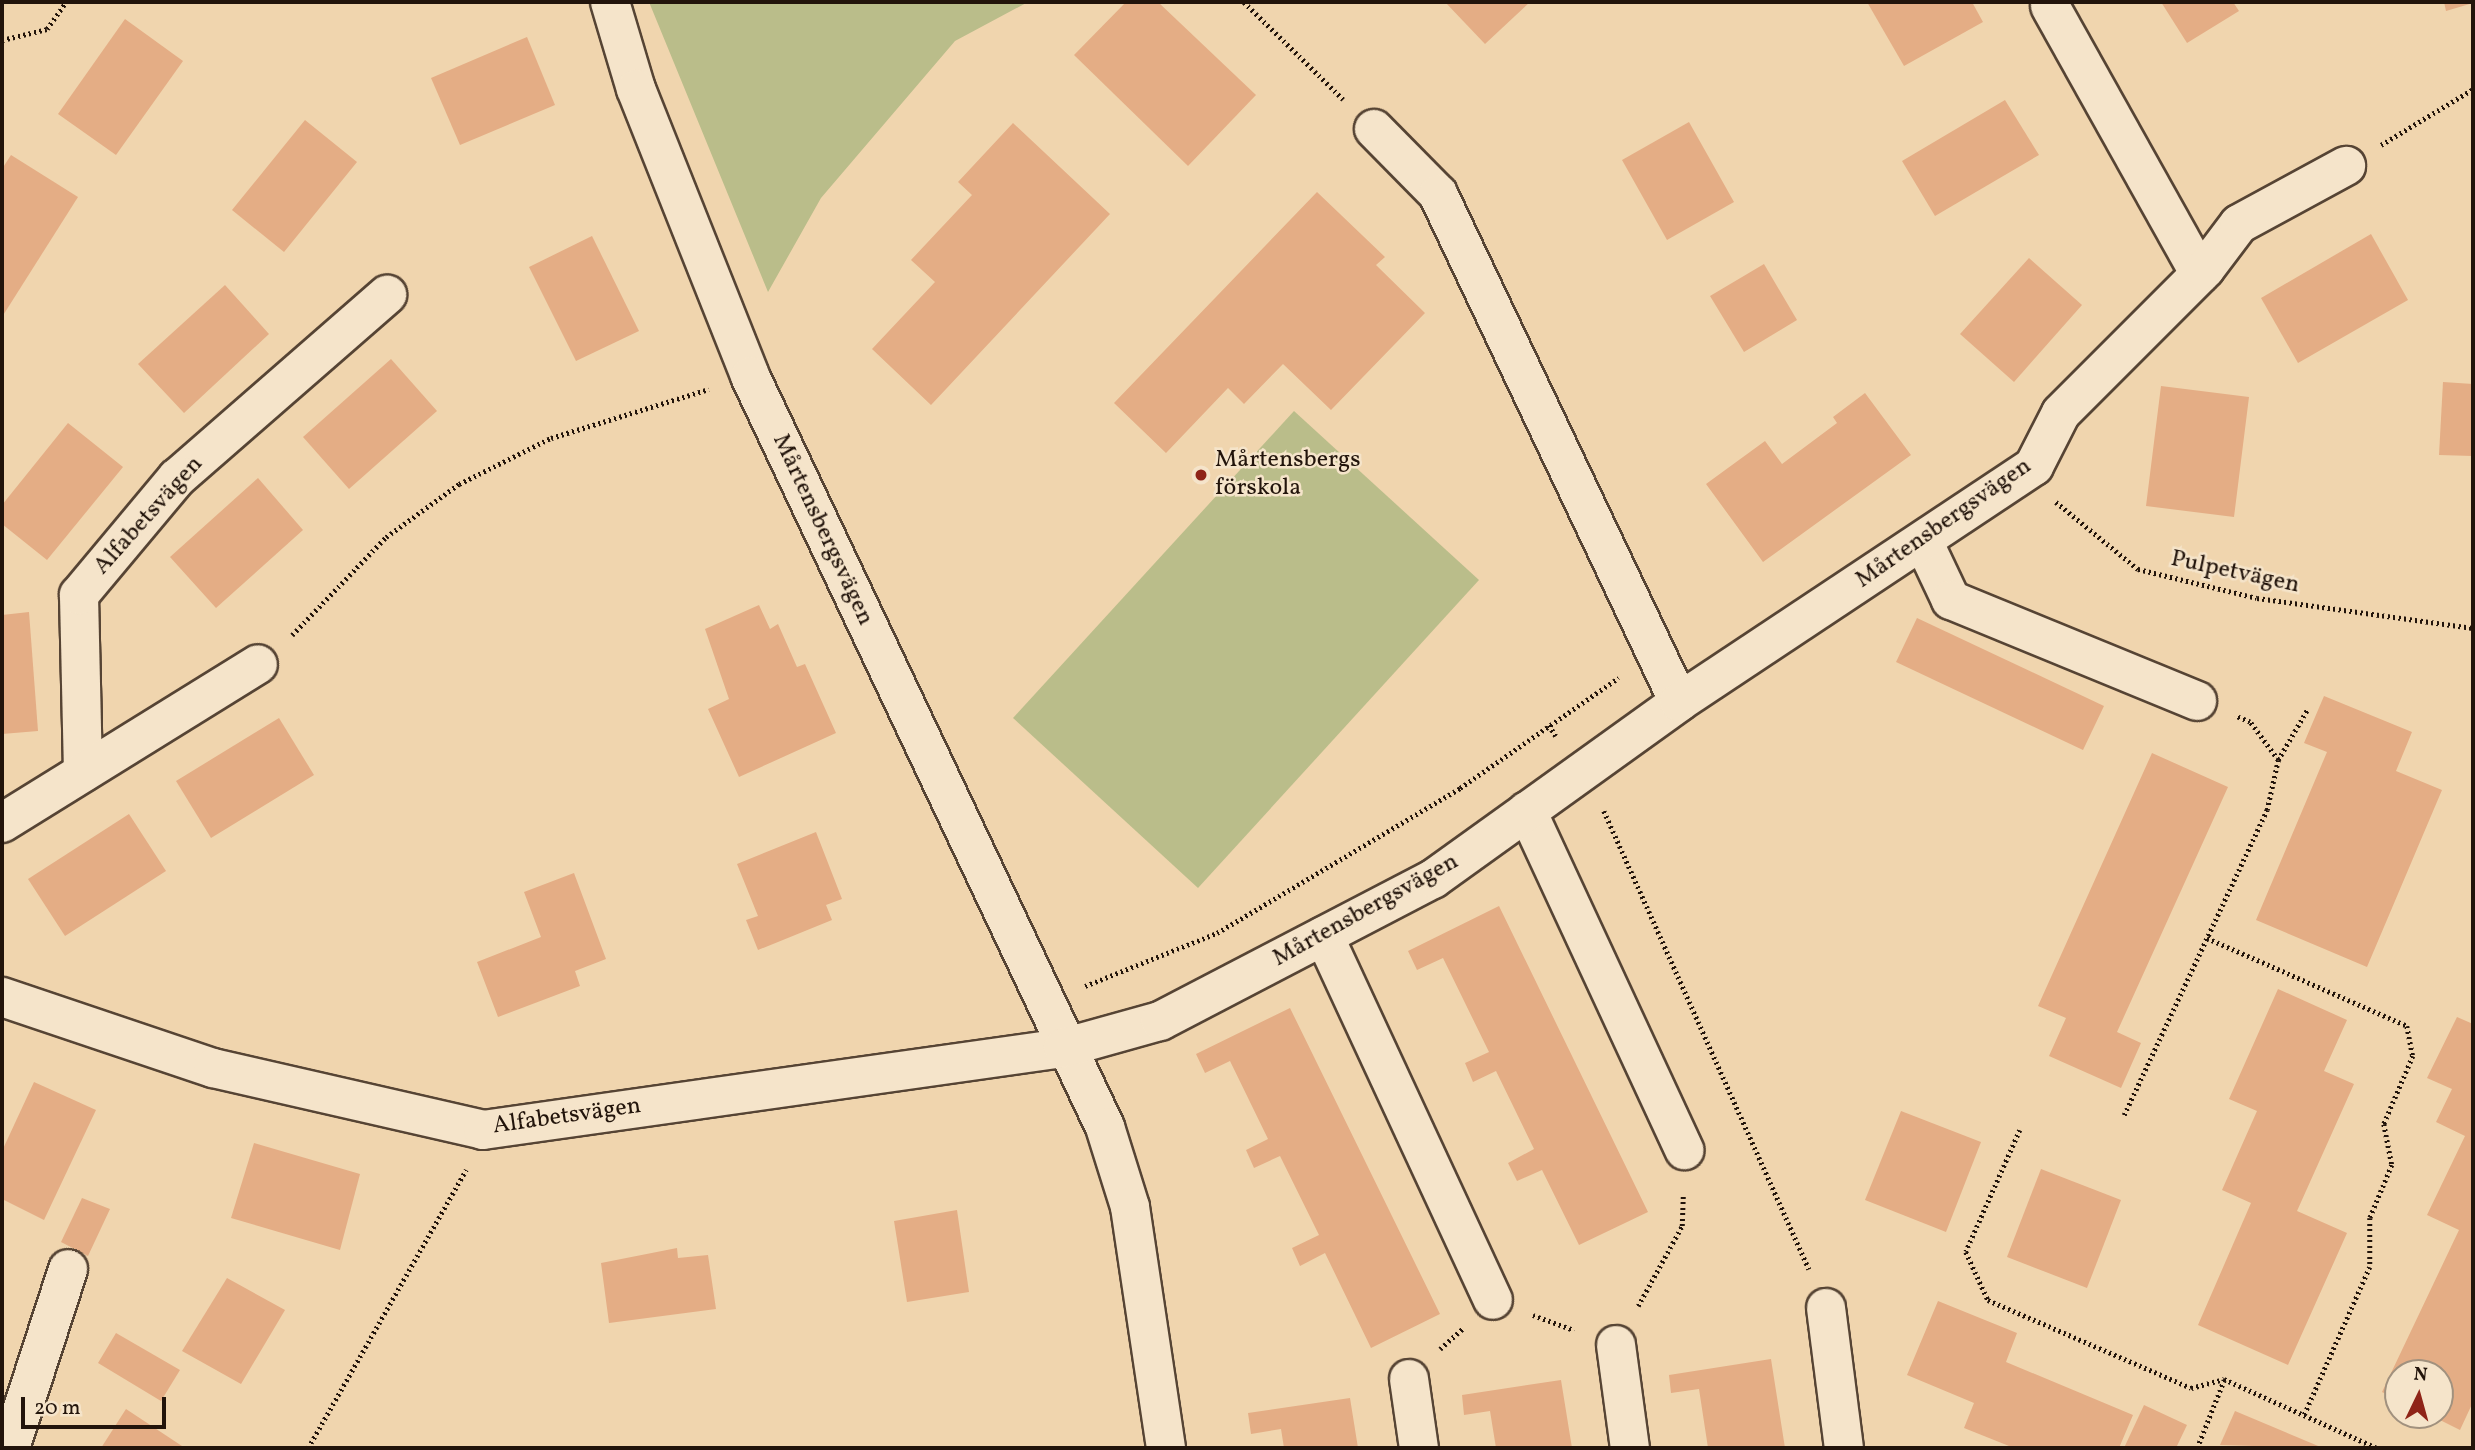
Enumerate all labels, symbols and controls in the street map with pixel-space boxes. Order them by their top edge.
street label: Mårtensbergsvägen [765,430,879,630]
place label: Mårtensbergs förskola [1215,447,1361,503]
street label: Alfabetsvägen [88,451,210,581]
street label: Mårtensbergsvägen [1851,453,2037,595]
marker: Mårtensbergs förskola [1193,467,1209,483]
street label: Pulpetvägen [2168,545,2302,601]
street label: Mårtensbergsvägen [1268,848,1464,974]
street label: Alfabetsvägen [491,1092,643,1142]
north arrow [2384,1359,2454,1429]
text: N [2413,1362,2429,1389]
scale bar [24,1384,170,1428]
text: 20 m [34,1394,80,1423]

